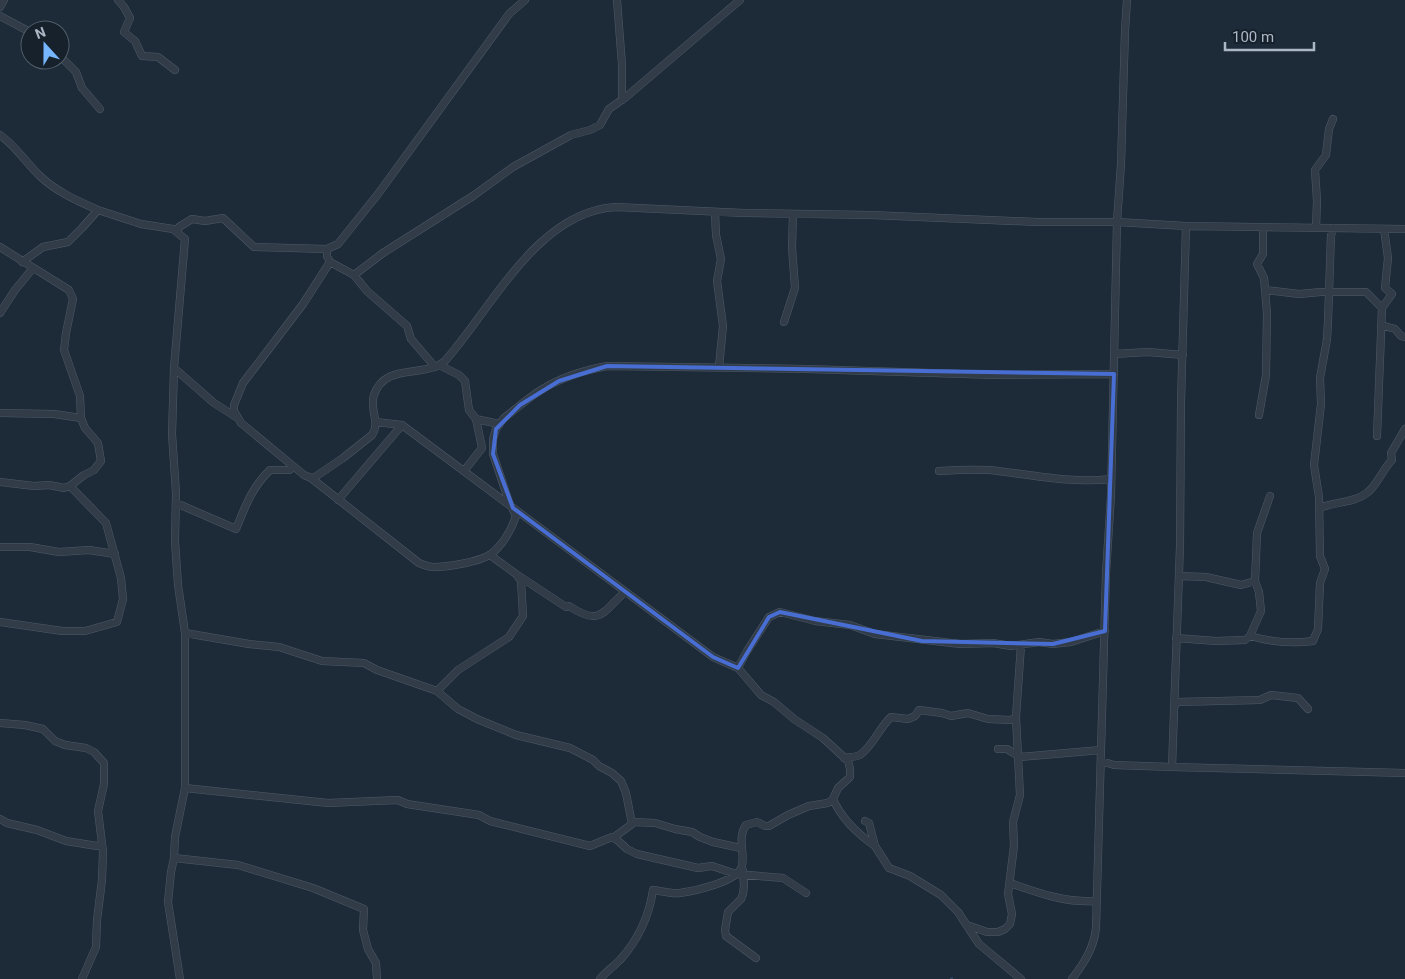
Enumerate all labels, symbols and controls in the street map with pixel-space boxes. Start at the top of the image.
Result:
north arrow [20,20,70,70]
scale bar [1225,20,1314,52]
text: N [33,24,48,42]
text: 100 m [1232,28,1274,46]

